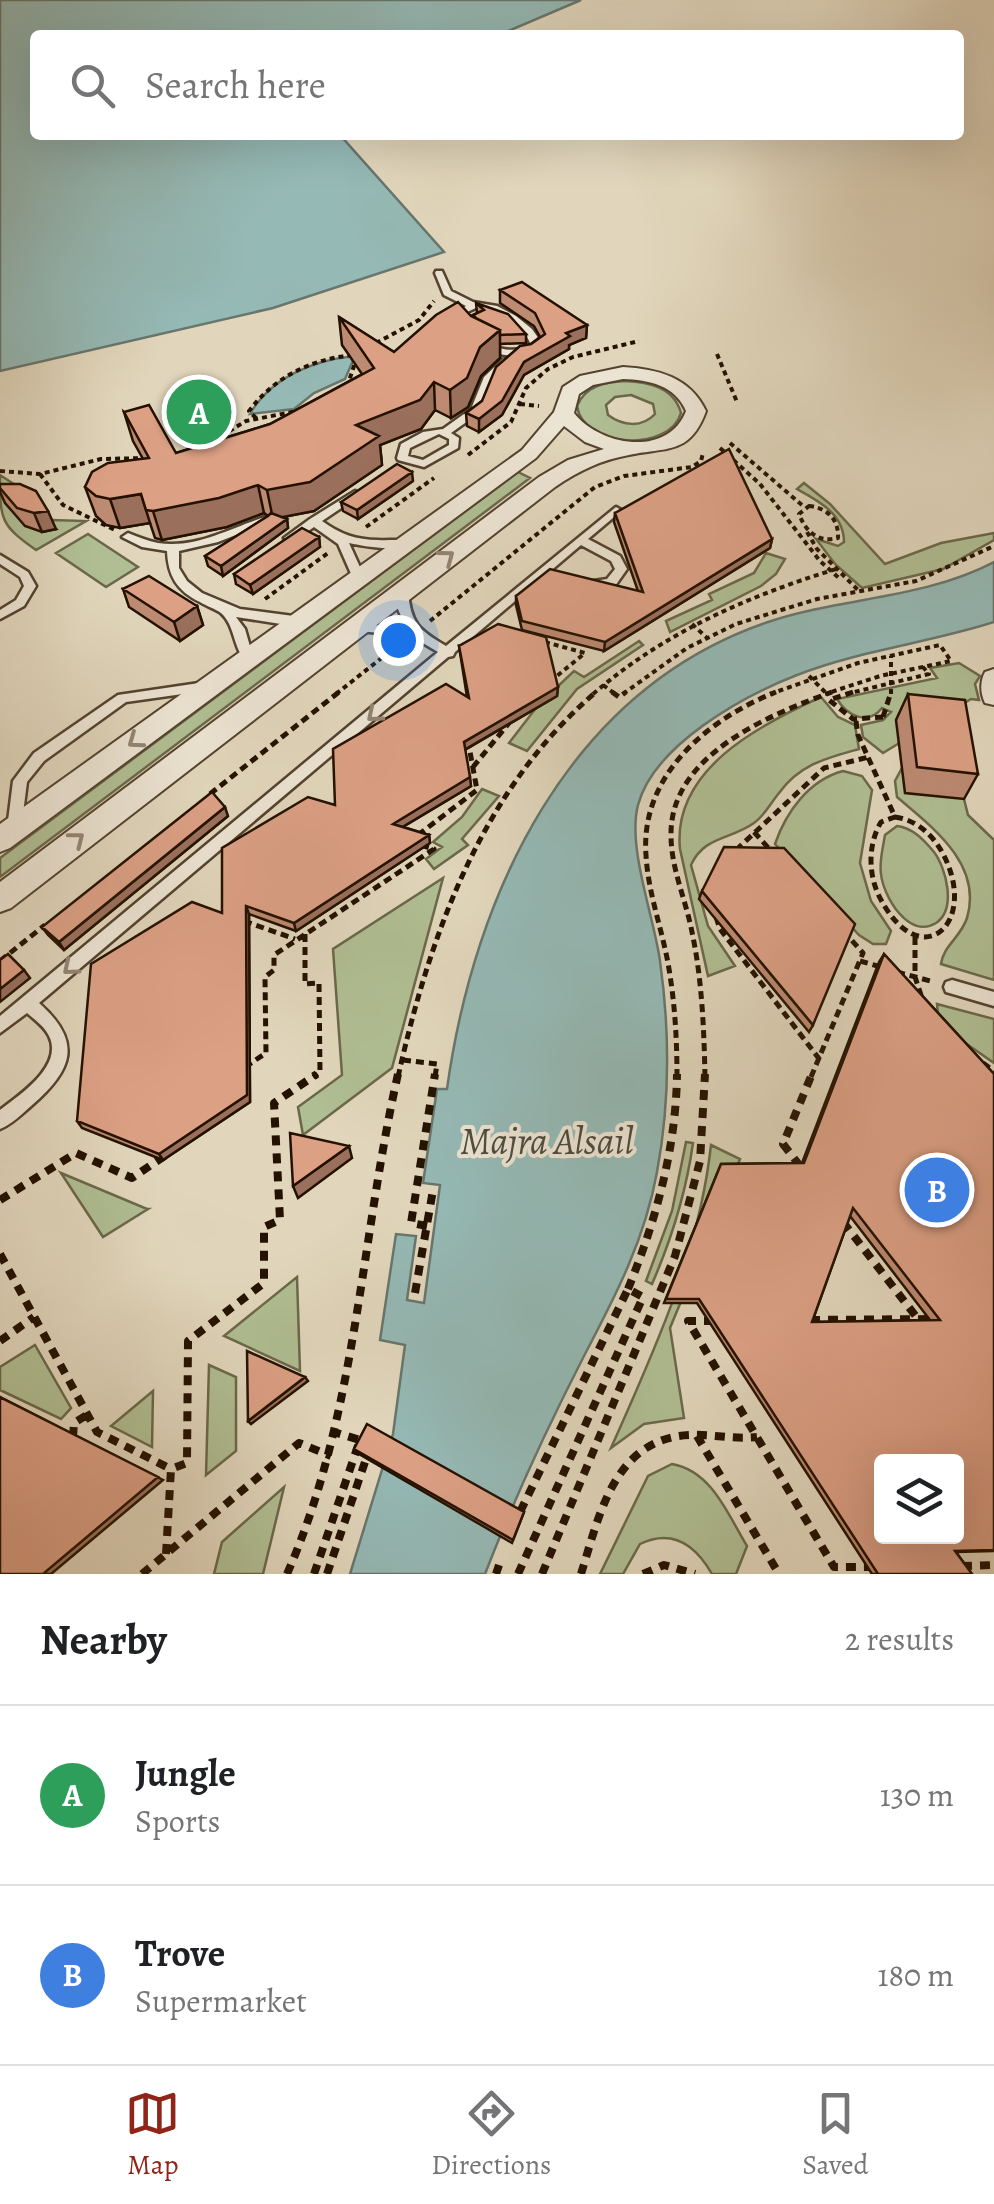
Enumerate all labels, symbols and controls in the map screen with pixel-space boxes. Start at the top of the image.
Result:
search box [30,30,964,140]
icon: search [65,58,120,113]
text: Search here [145,59,326,111]
pin: A [166,374,232,450]
one-way arrow [436,551,454,568]
your location [373,615,424,666]
one-way arrow [367,703,385,721]
one-way arrow [127,728,146,747]
one-way arrow [66,834,84,851]
one-way arrow [64,956,82,974]
water label: Majra Alsail [460,1115,634,1167]
pin: B [904,1152,970,1228]
map controls [874,1454,964,1544]
button: layers [874,1454,964,1544]
text: Nearby [40,1611,167,1668]
text: 2 results [845,1617,954,1661]
text: Jungle [135,1747,236,1799]
text: A [62,1773,83,1817]
text: 130 m [880,1773,954,1817]
text: Sports [135,1799,220,1843]
text: Trove [135,1927,225,1979]
text: B [62,1953,83,1997]
text: 180 m [878,1953,954,1997]
text: Supermarket [135,1979,307,2023]
tab: Map [125,2086,180,2184]
tab: Directions [431,2086,551,2184]
tab: Saved [802,2086,869,2184]

